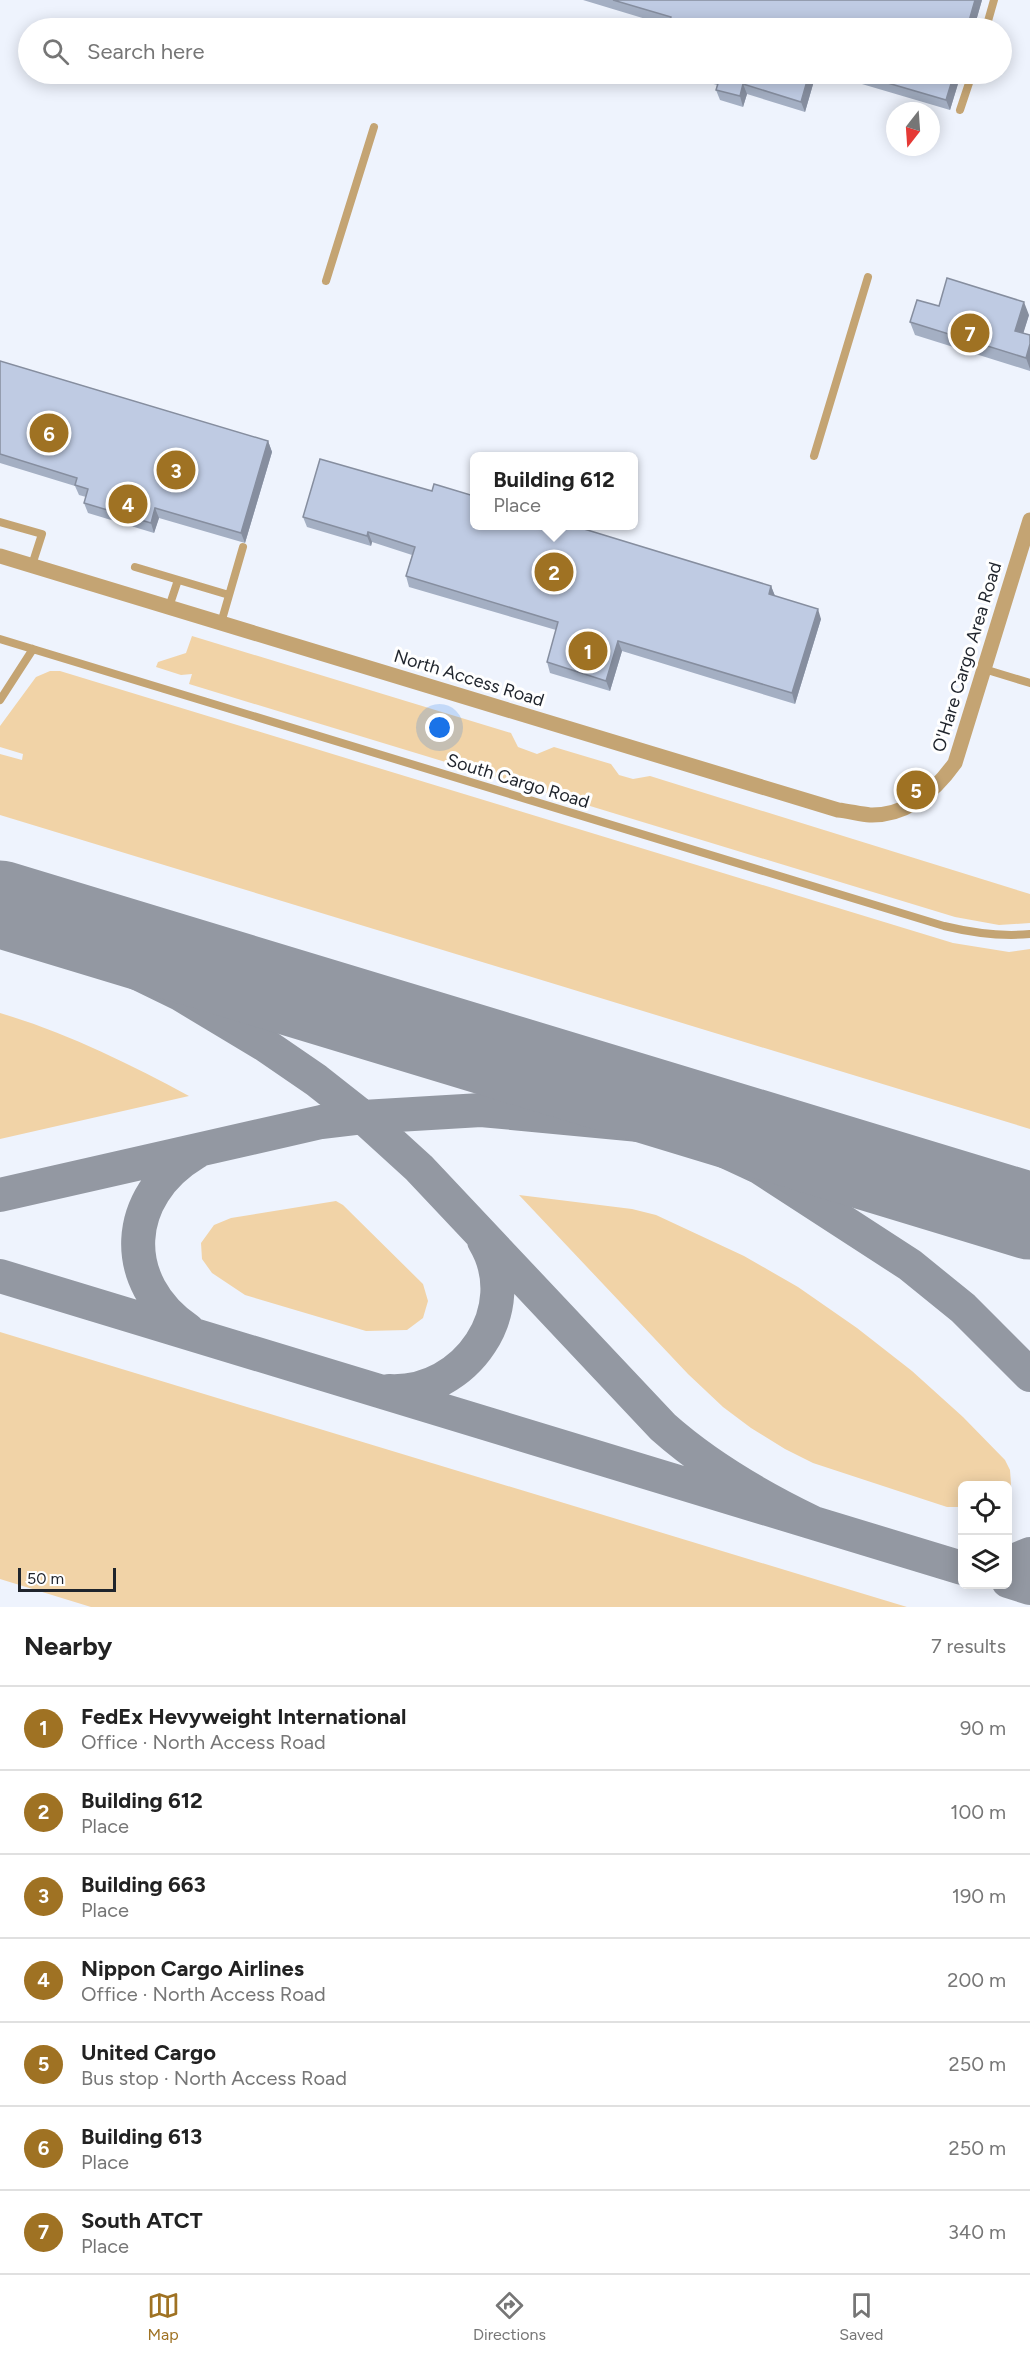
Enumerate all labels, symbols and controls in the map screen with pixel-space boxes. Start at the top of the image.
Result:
search box [18,18,1012,84]
icon: search [39,35,72,68]
text: Search here [87,38,205,65]
north arrow [886,102,940,156]
pin: 7 [950,310,990,356]
pin: 6 [29,410,68,456]
pin: 3 [156,448,195,492]
popup [470,452,638,530]
text: Building 612 [493,466,615,493]
pin: 4 [108,482,148,526]
text: Place [493,493,541,517]
pin: 2 [534,550,574,594]
street label: O'Hare Cargo Area Road [928,559,1006,755]
pin: 1 [568,628,608,674]
street label: North Access Road [391,645,547,711]
your location [425,713,454,742]
street label: South Cargo Road [444,749,592,813]
pin: 5 [896,768,936,812]
map controls [958,1481,1012,1589]
button: locate [958,1481,1012,1535]
button: layers [958,1535,1012,1589]
scale bar [18,1565,116,1592]
text: 50 m [27,1569,64,1588]
text: Nearby [24,1630,112,1662]
text: 7 results [931,1634,1006,1658]
text: FedEx Hevyweight International [81,1703,406,1730]
text: 1 [39,1716,48,1740]
text: 90 m [960,1716,1006,1740]
text: Office · North Access Road [81,1730,326,1754]
text: Building 612 [81,1787,203,1814]
text: 2 [38,1800,49,1824]
text: 100 m [950,1800,1006,1824]
text: Place [81,1814,129,1838]
text: Building 663 [81,1871,206,1898]
text: 3 [38,1884,49,1908]
text: 190 m [952,1884,1006,1908]
text: Place [81,1898,129,1922]
text: Nippon Cargo Airlines [81,1955,304,1982]
text: 4 [37,1968,50,1992]
text: 200 m [947,1968,1006,1992]
text: Office · North Access Road [81,1982,326,2006]
text: United Cargo [81,2039,216,2066]
text: 5 [38,2052,49,2076]
text: 250 m [949,2052,1006,2076]
text: Bus stop · North Access Road [81,2066,347,2090]
text: Building 613 [81,2123,202,2150]
text: 6 [38,2136,49,2160]
text: 250 m [949,2136,1006,2160]
text: Place [81,2150,129,2174]
text: South ATCT [81,2207,203,2234]
text: 7 [38,2220,49,2244]
text: 340 m [948,2220,1006,2244]
text: Place [81,2234,129,2258]
tab: Map [147,2289,180,2344]
tab: Directions [473,2289,546,2344]
tab: Saved [839,2289,883,2344]

